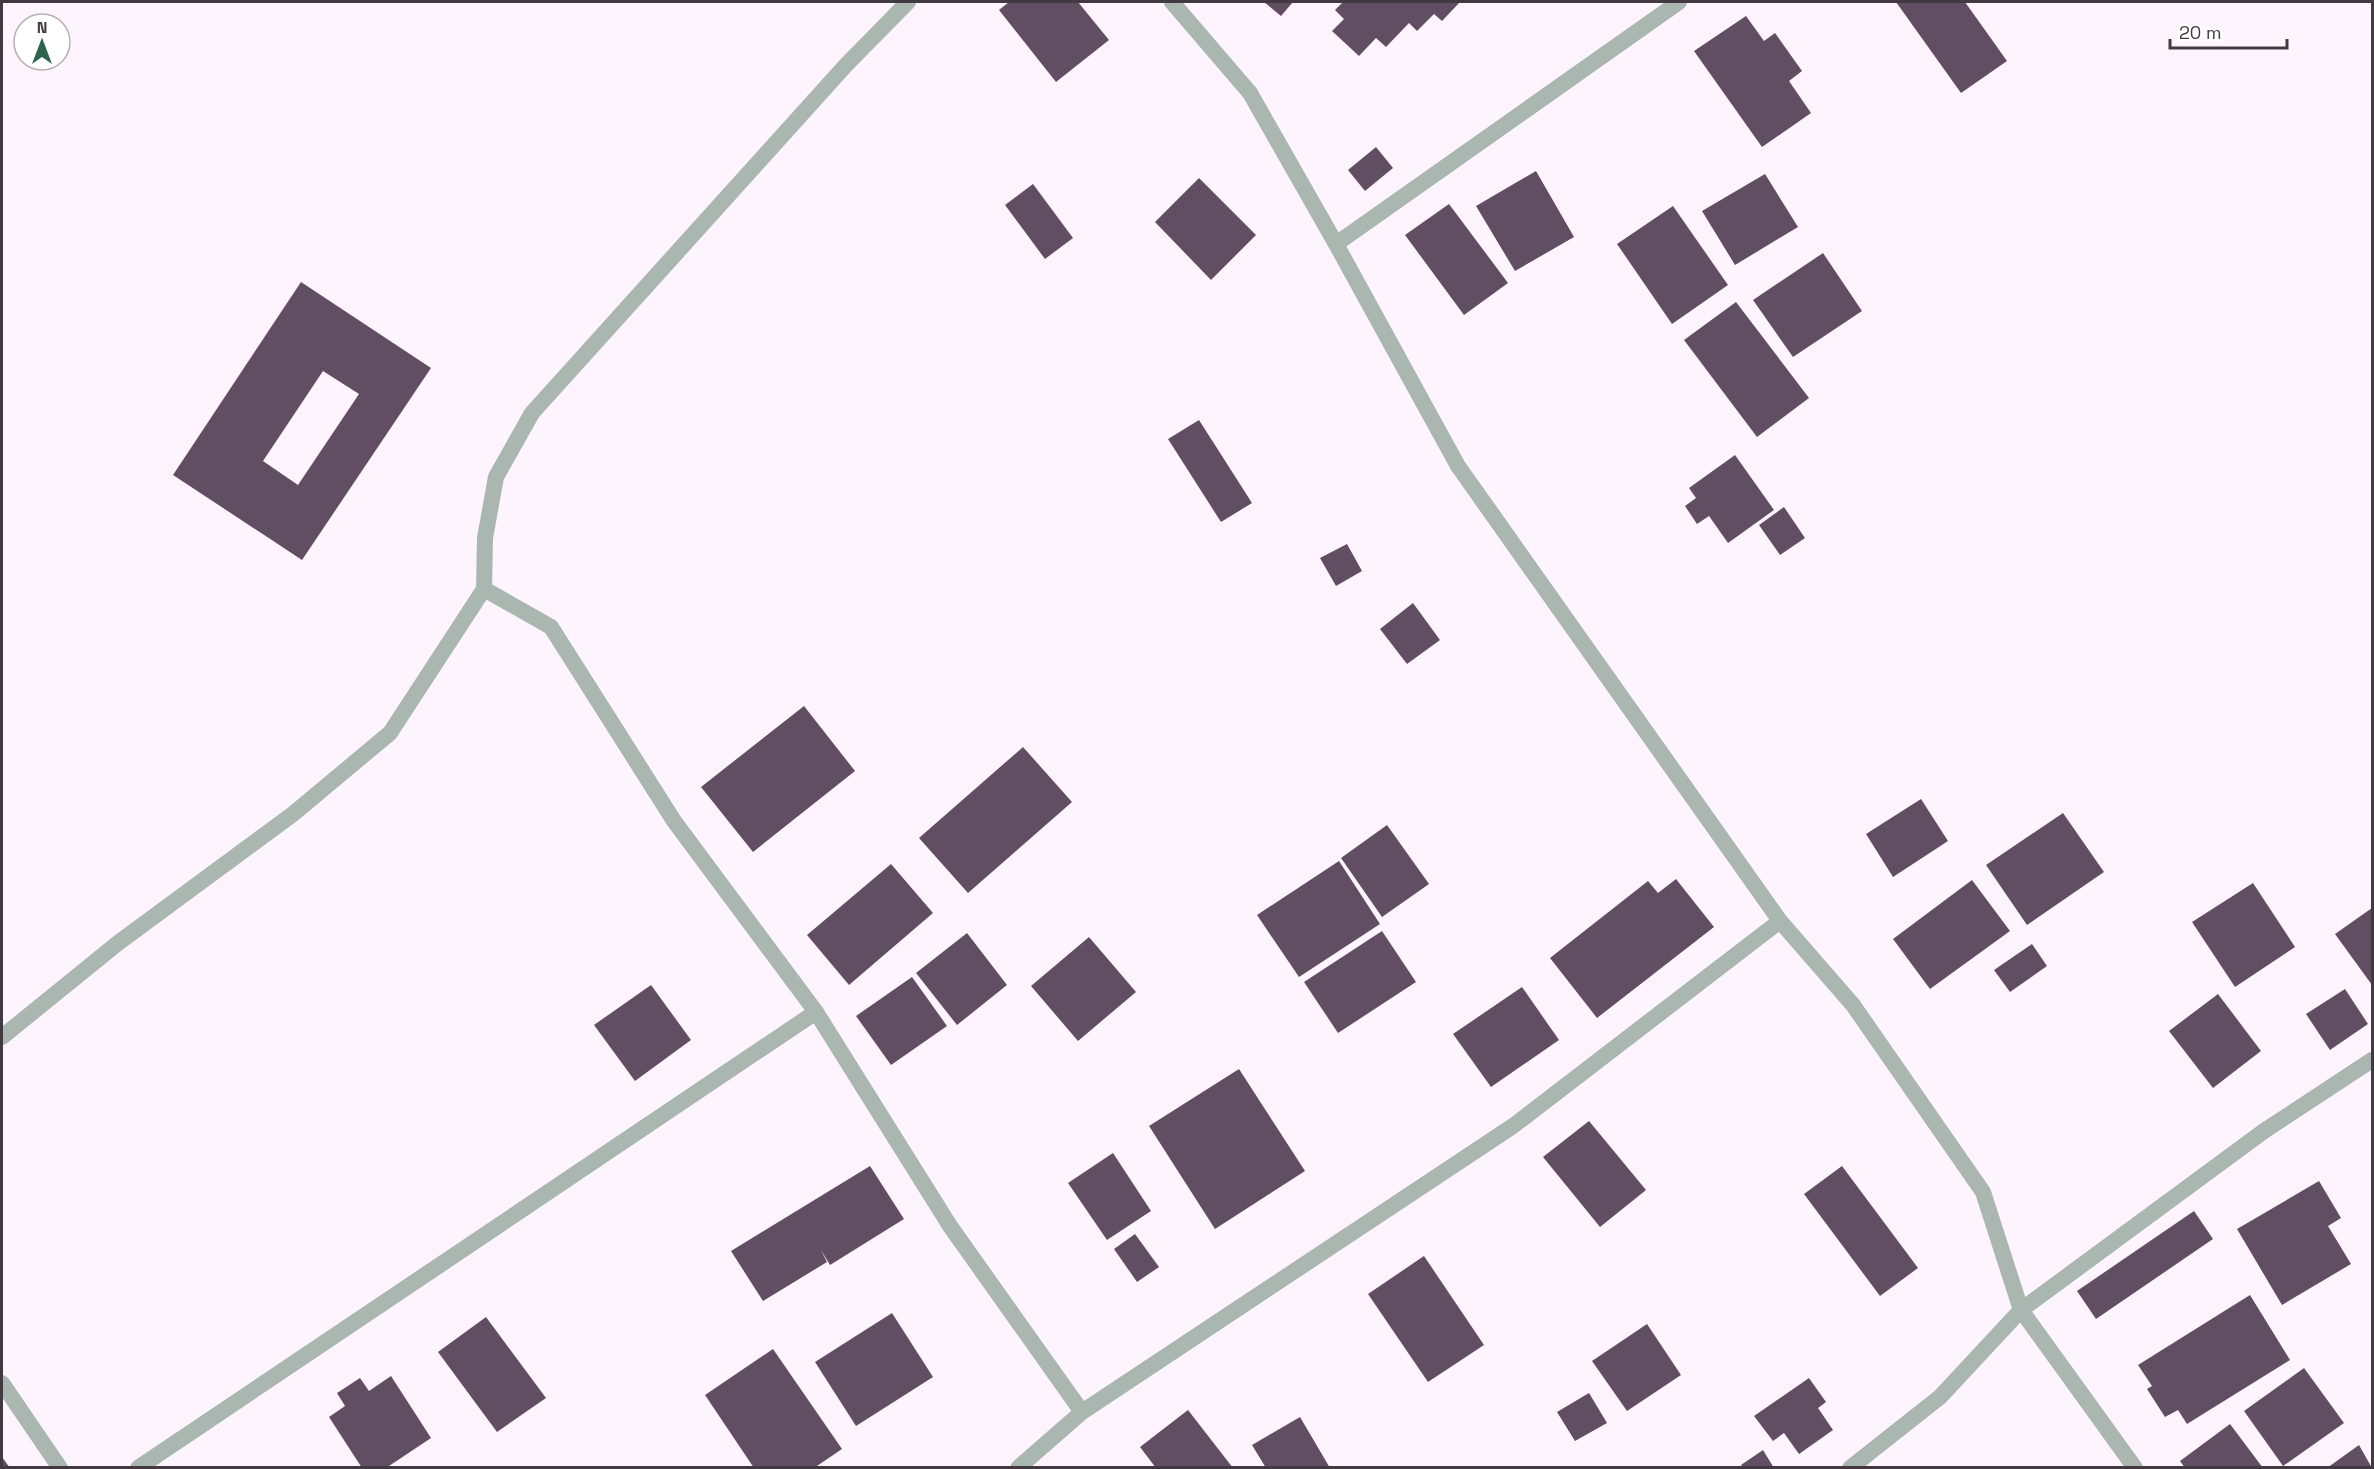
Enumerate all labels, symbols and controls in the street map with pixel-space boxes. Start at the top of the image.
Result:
north arrow [12,12,72,72]
scale bar [2170,12,2287,50]
text: N [37,17,47,38]
text: 20 m [2179,21,2222,44]

